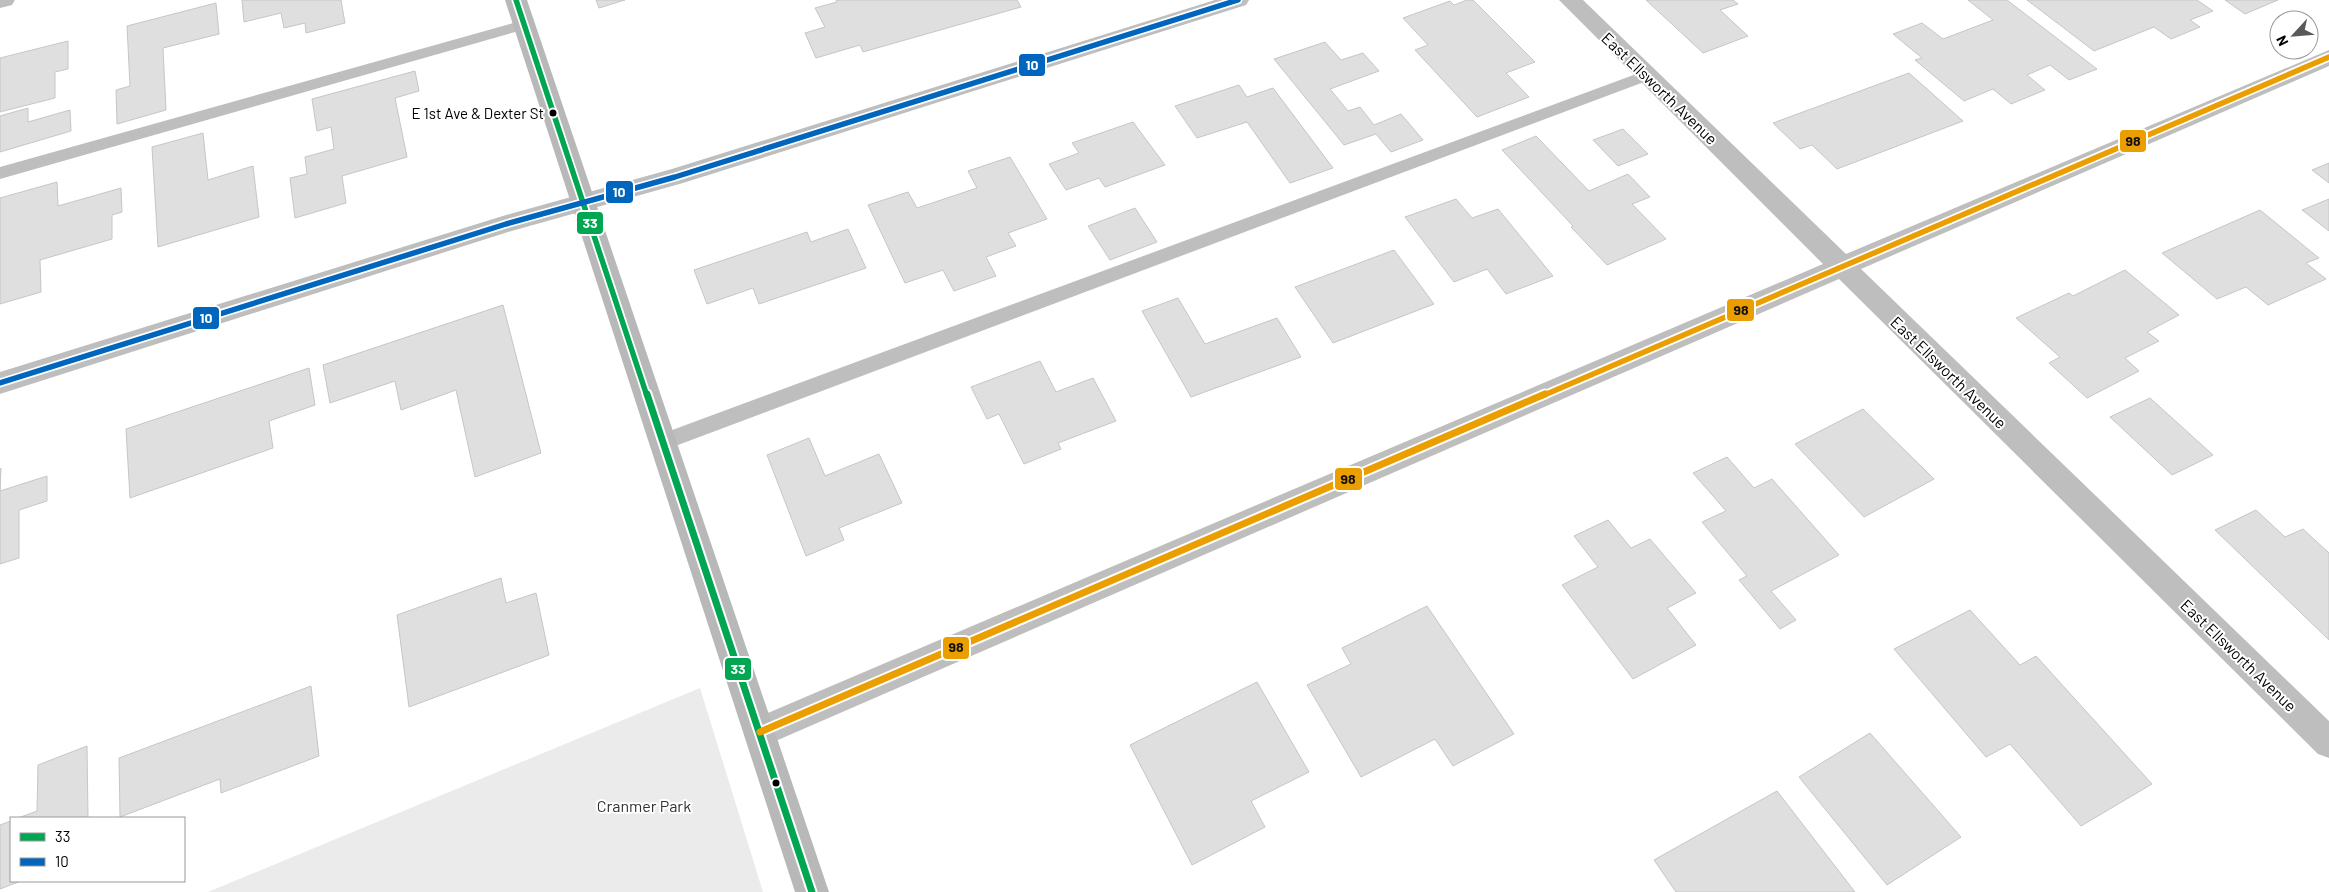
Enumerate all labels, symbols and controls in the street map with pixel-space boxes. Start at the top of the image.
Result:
north arrow [2269,10,2319,60]
street label: East Ellsworth Avenue [1598,28,1722,148]
text: N [2272,33,2292,49]
line badge: 10 [1018,53,1046,77]
text: 10 [1026,56,1038,73]
place label: E 1st Ave & Dexter St [411,104,544,122]
marker: E 1st Ave & Dexter St [548,108,558,118]
line badge: 98 [2119,129,2147,153]
text: 98 [2125,132,2141,149]
line badge: 10 [605,180,634,204]
text: 10 [613,183,625,200]
line badge: 33 [576,211,604,235]
text: 33 [582,214,598,231]
line badge: 98 [1726,298,1755,322]
text: 98 [1733,301,1749,318]
line badge: 10 [192,306,220,330]
text: 10 [200,309,212,326]
street label: East Ellsworth Avenue [1887,312,2011,432]
line badge: 98 [1334,467,1363,491]
text: 98 [1340,470,1356,487]
street label: East Ellsworth Avenue [2177,595,2301,715]
line badge: 98 [942,636,970,660]
text: 98 [948,638,964,655]
line badge: 33 [724,657,752,681]
text: 33 [730,660,746,677]
unlabelled marker [771,778,781,788]
park label: Cranmer Park [597,796,691,815]
legend [10,817,185,882]
text: 33 [55,827,70,845]
text: 10 [55,852,69,870]

